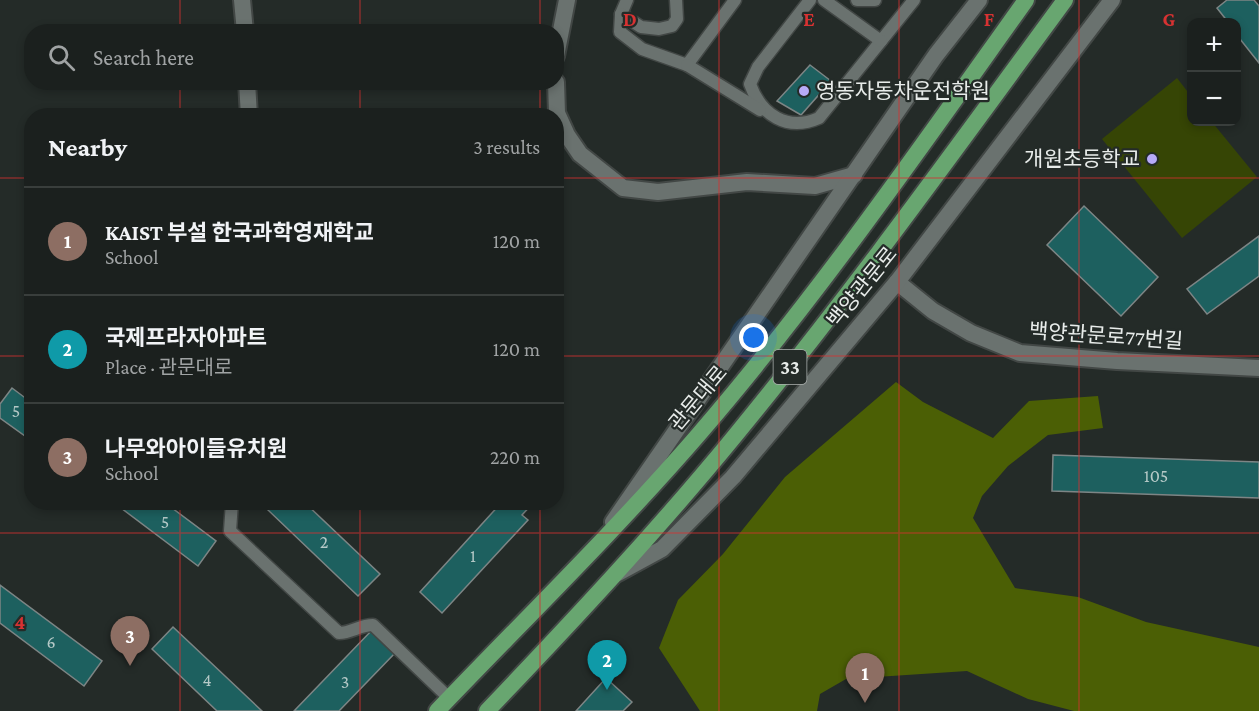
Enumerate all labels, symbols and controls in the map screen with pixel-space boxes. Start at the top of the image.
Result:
text: D [623,8,637,30]
text: E [803,8,815,30]
text: F [984,8,995,30]
text: G [1163,8,1176,30]
map controls [1187,18,1241,126]
button: + [1187,18,1241,72]
search box [24,24,564,90]
icon: search [45,41,78,74]
text: Search here [93,45,194,70]
button: − [1187,72,1241,126]
place label: 영동자동차운전학원 [816,79,990,103]
marker: 영동자동차운전학원 [797,84,811,98]
text: Nearby [48,133,127,162]
text: 3 results [473,136,540,158]
place label: 개원초등학교 [1024,147,1140,171]
marker: 개원초등학교 [1145,152,1159,166]
text: KAIST 부설 한국과학영재학교 [105,220,374,245]
text: 1 [64,230,71,252]
text: 120 m [493,230,540,252]
street label: 백양관문로 [822,242,902,332]
text: School [105,246,158,268]
street label: 백양관문로77번길 [1028,319,1184,353]
your location [739,323,768,352]
text: 국제프라자아파트 [105,325,267,350]
text: 2 [62,338,73,360]
text: 120 m [493,338,540,360]
road number: 33 [774,350,806,384]
text: Place · 관문대로 [105,356,232,378]
street label: 관문대로 [664,361,732,435]
house number: 5 [12,401,20,421]
text: 나무와아이들유치원 [105,436,287,461]
text: 3 [63,446,72,468]
text: 220 m [490,446,540,468]
text: School [105,462,158,484]
house number: 105 [1144,466,1168,486]
house number: 5 [161,512,169,532]
house number: 2 [320,532,328,552]
house number: 1 [470,546,476,566]
text: 4 [15,611,26,633]
pin: 3 [110,616,150,666]
house number: 6 [46,632,56,652]
pin: 2 [588,640,626,690]
pin: 1 [846,654,884,703]
house number: 4 [202,670,212,690]
house number: 3 [341,672,349,692]

